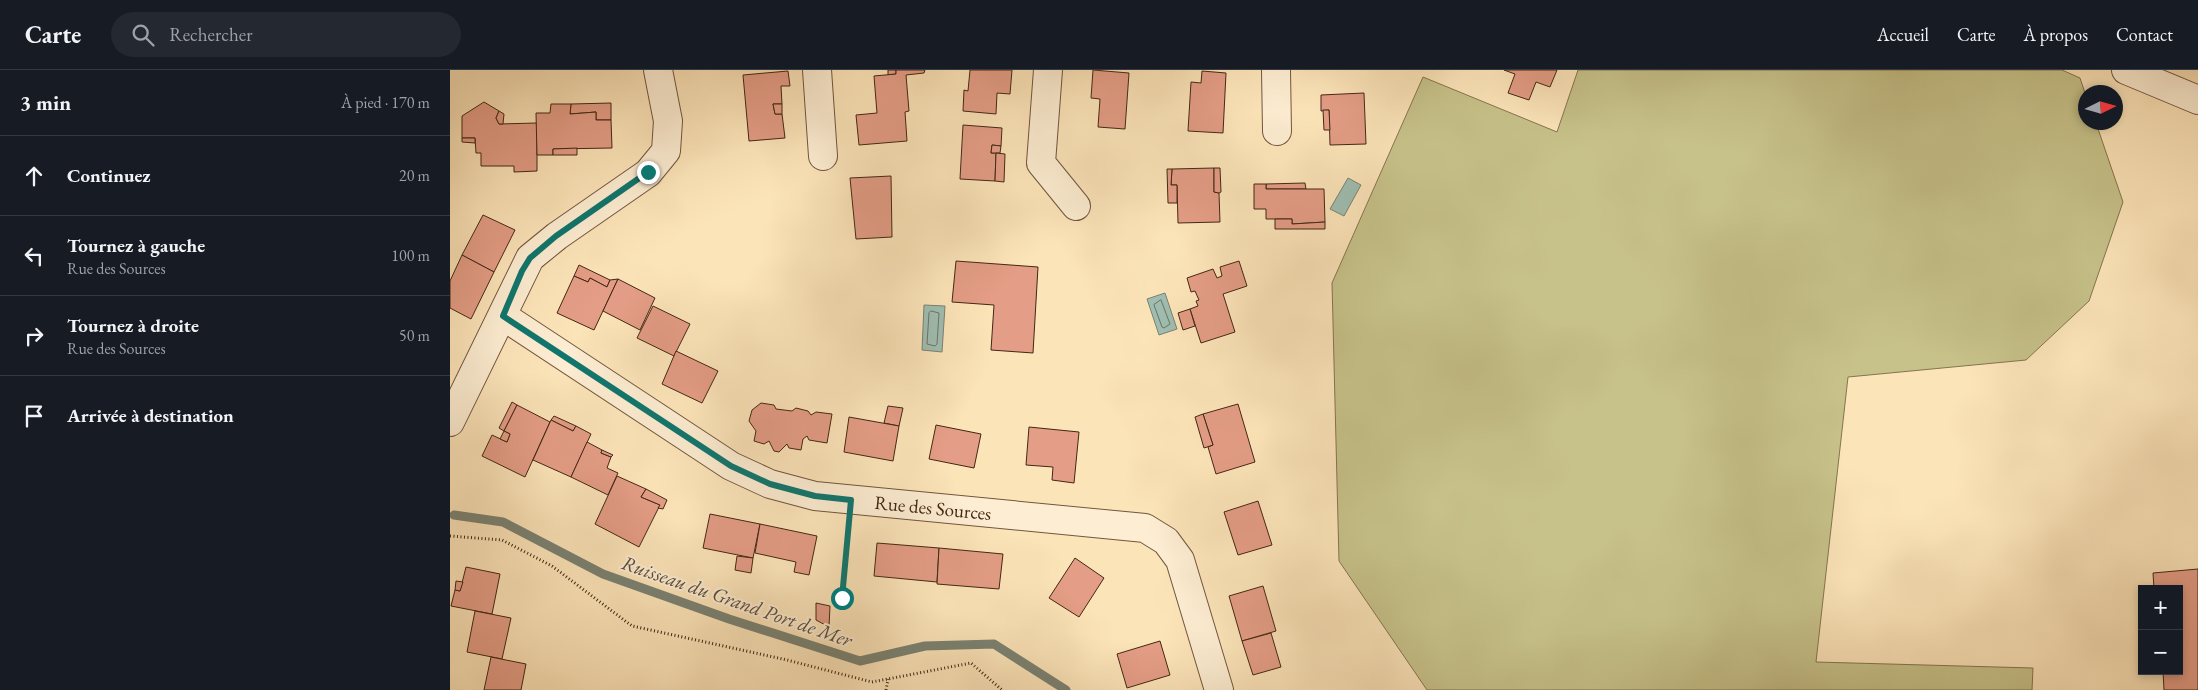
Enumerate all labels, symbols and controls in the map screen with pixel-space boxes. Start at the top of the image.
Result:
search box [111,12,461,57]
text: Carte [25,19,81,50]
icon: search [129,21,157,49]
text: Rechercher [169,22,253,47]
text: Accueil [1877,23,1929,46]
text: Carte [1957,23,1996,46]
text: À propos [2024,23,2088,46]
text: Contact [2116,23,2173,46]
north arrow [2078,85,2123,130]
text: 3 min [20,89,71,116]
text: À pied · 170 m [341,92,430,113]
route end [637,161,660,184]
icon: ahead [20,162,48,190]
text: Continuez [67,163,151,188]
text: 20 m [399,165,430,186]
text: Tournez à gauche [67,233,205,258]
icon: left [20,242,48,270]
text: 100 m [391,245,430,266]
text: Rue des Sources [67,258,166,279]
text: Tournez à droite [67,313,199,338]
icon: right [20,322,48,350]
text: 50 m [399,325,430,346]
text: Rue des Sources [67,338,166,359]
icon: arrive [20,402,48,430]
text: Arrivée à destination [67,403,234,428]
street label: Rue des Sources [873,489,993,526]
water label: Ruisseau du Grand Port de Mer [618,549,857,653]
map controls [2138,585,2183,675]
button: + [2138,585,2183,630]
route start [831,587,854,610]
button: − [2138,630,2183,675]

